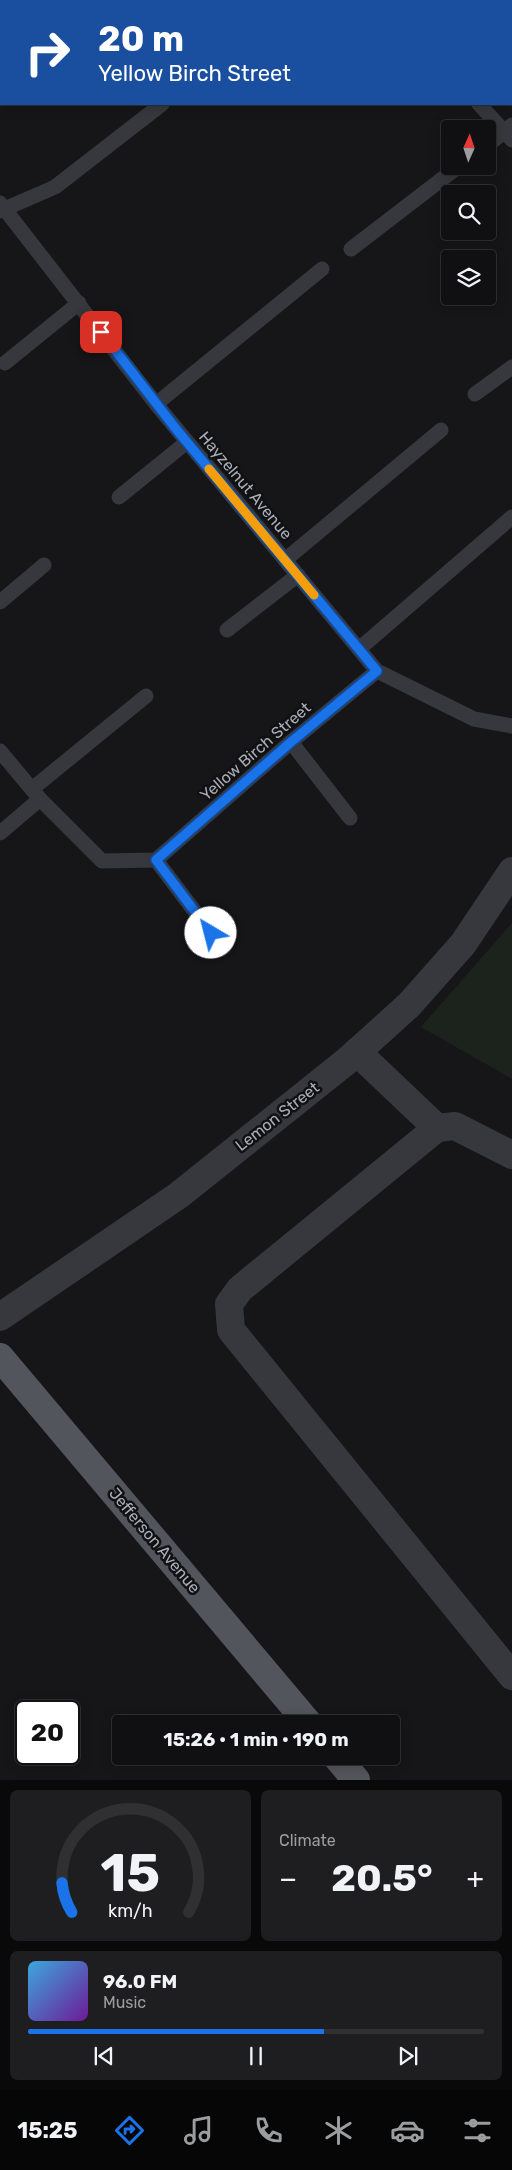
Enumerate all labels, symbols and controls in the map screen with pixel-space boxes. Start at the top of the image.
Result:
text: 20 m [98,18,184,60]
icon: right [15,20,80,85]
text: Yellow Birch Street [98,60,291,87]
north arrow [441,120,496,175]
map controls [441,120,496,305]
button: search [441,185,496,240]
button: layers [441,250,496,305]
pin [80,311,122,353]
icon: arrive [87,318,115,346]
street label: Hayzelnut Avenue [195,428,296,543]
street label: Yellow Birch Street [196,698,315,805]
position arrow [184,906,236,958]
street label: Lemon Street [232,1078,323,1155]
street label: Jefferson Avenue [105,1484,204,1597]
speed limit sign: 20 [15,1700,80,1765]
text: 15:26 · 1 min · 190 m [163,1728,349,1751]
text: Climate [279,1831,336,1850]
text: 15 [101,1842,160,1904]
text: 20.5° [331,1855,433,1901]
text: − [279,1862,297,1895]
text: + [467,1862,484,1895]
text: km/h [108,1900,153,1921]
text: 96.0 FM [103,1970,177,1993]
text: Music [103,1993,146,2012]
icon: previous [90,2042,118,2070]
icon: pause [242,2042,270,2070]
icon: next [394,2042,422,2070]
icon: directions [112,2113,147,2148]
icon: music [181,2113,216,2148]
icon: phone [251,2113,286,2148]
icon: climate [321,2113,356,2148]
icon: car [390,2113,425,2148]
icon: filters [460,2113,495,2148]
text: 15:25 [17,2117,77,2144]

